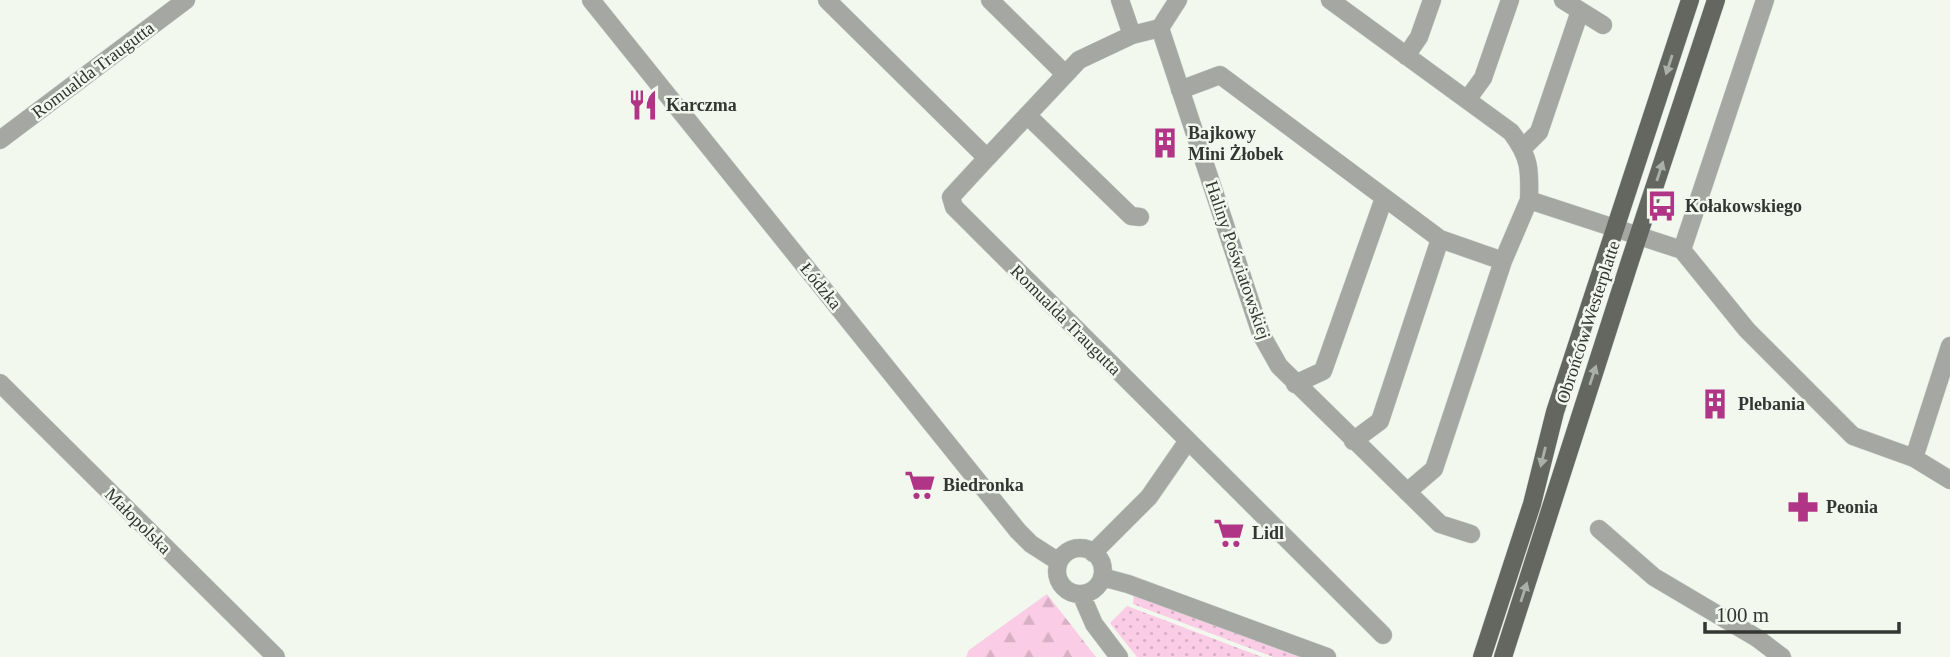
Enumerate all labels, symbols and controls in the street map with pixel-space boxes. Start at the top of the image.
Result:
street label: Romualda Traugutta [28,18,158,122]
one-way arrow [1663,54,1674,75]
restaurant icon: Karczma [626,88,660,122]
place label: Karczma [666,95,737,115]
place label: Bajkowy Mini Żłobek [1188,123,1284,164]
building icon: Bajkowy Mini Żłobek [1148,126,1182,160]
one-way arrow [1655,160,1665,181]
street label: Haliny Poświatowskiej [1201,178,1275,342]
bus stop icon: Kołakowskiego [1645,189,1679,223]
place label: Kołakowskiego [1685,196,1802,216]
street label: Obrońców Westerplatte [1552,238,1624,406]
street label: Łódzka [796,259,846,313]
street label: Romualda Traugutta [1007,261,1125,379]
one-way arrow [1588,365,1599,386]
building icon: Plebania [1698,387,1732,421]
place label: Plebania [1738,394,1805,414]
one-way arrow [1537,446,1548,468]
supermarket icon: Biedronka [903,468,937,502]
place label: Biedronka [943,475,1024,495]
street label: Małopolska [101,484,175,558]
pharmacy icon: Peonia [1786,490,1820,524]
place label: Peonia [1826,497,1878,517]
supermarket icon: Lidl [1212,516,1246,550]
place label: Lidl [1252,523,1284,543]
one-way arrow [1519,581,1530,602]
scale bar [1705,590,1899,634]
text: 100 m [1716,603,1769,627]

